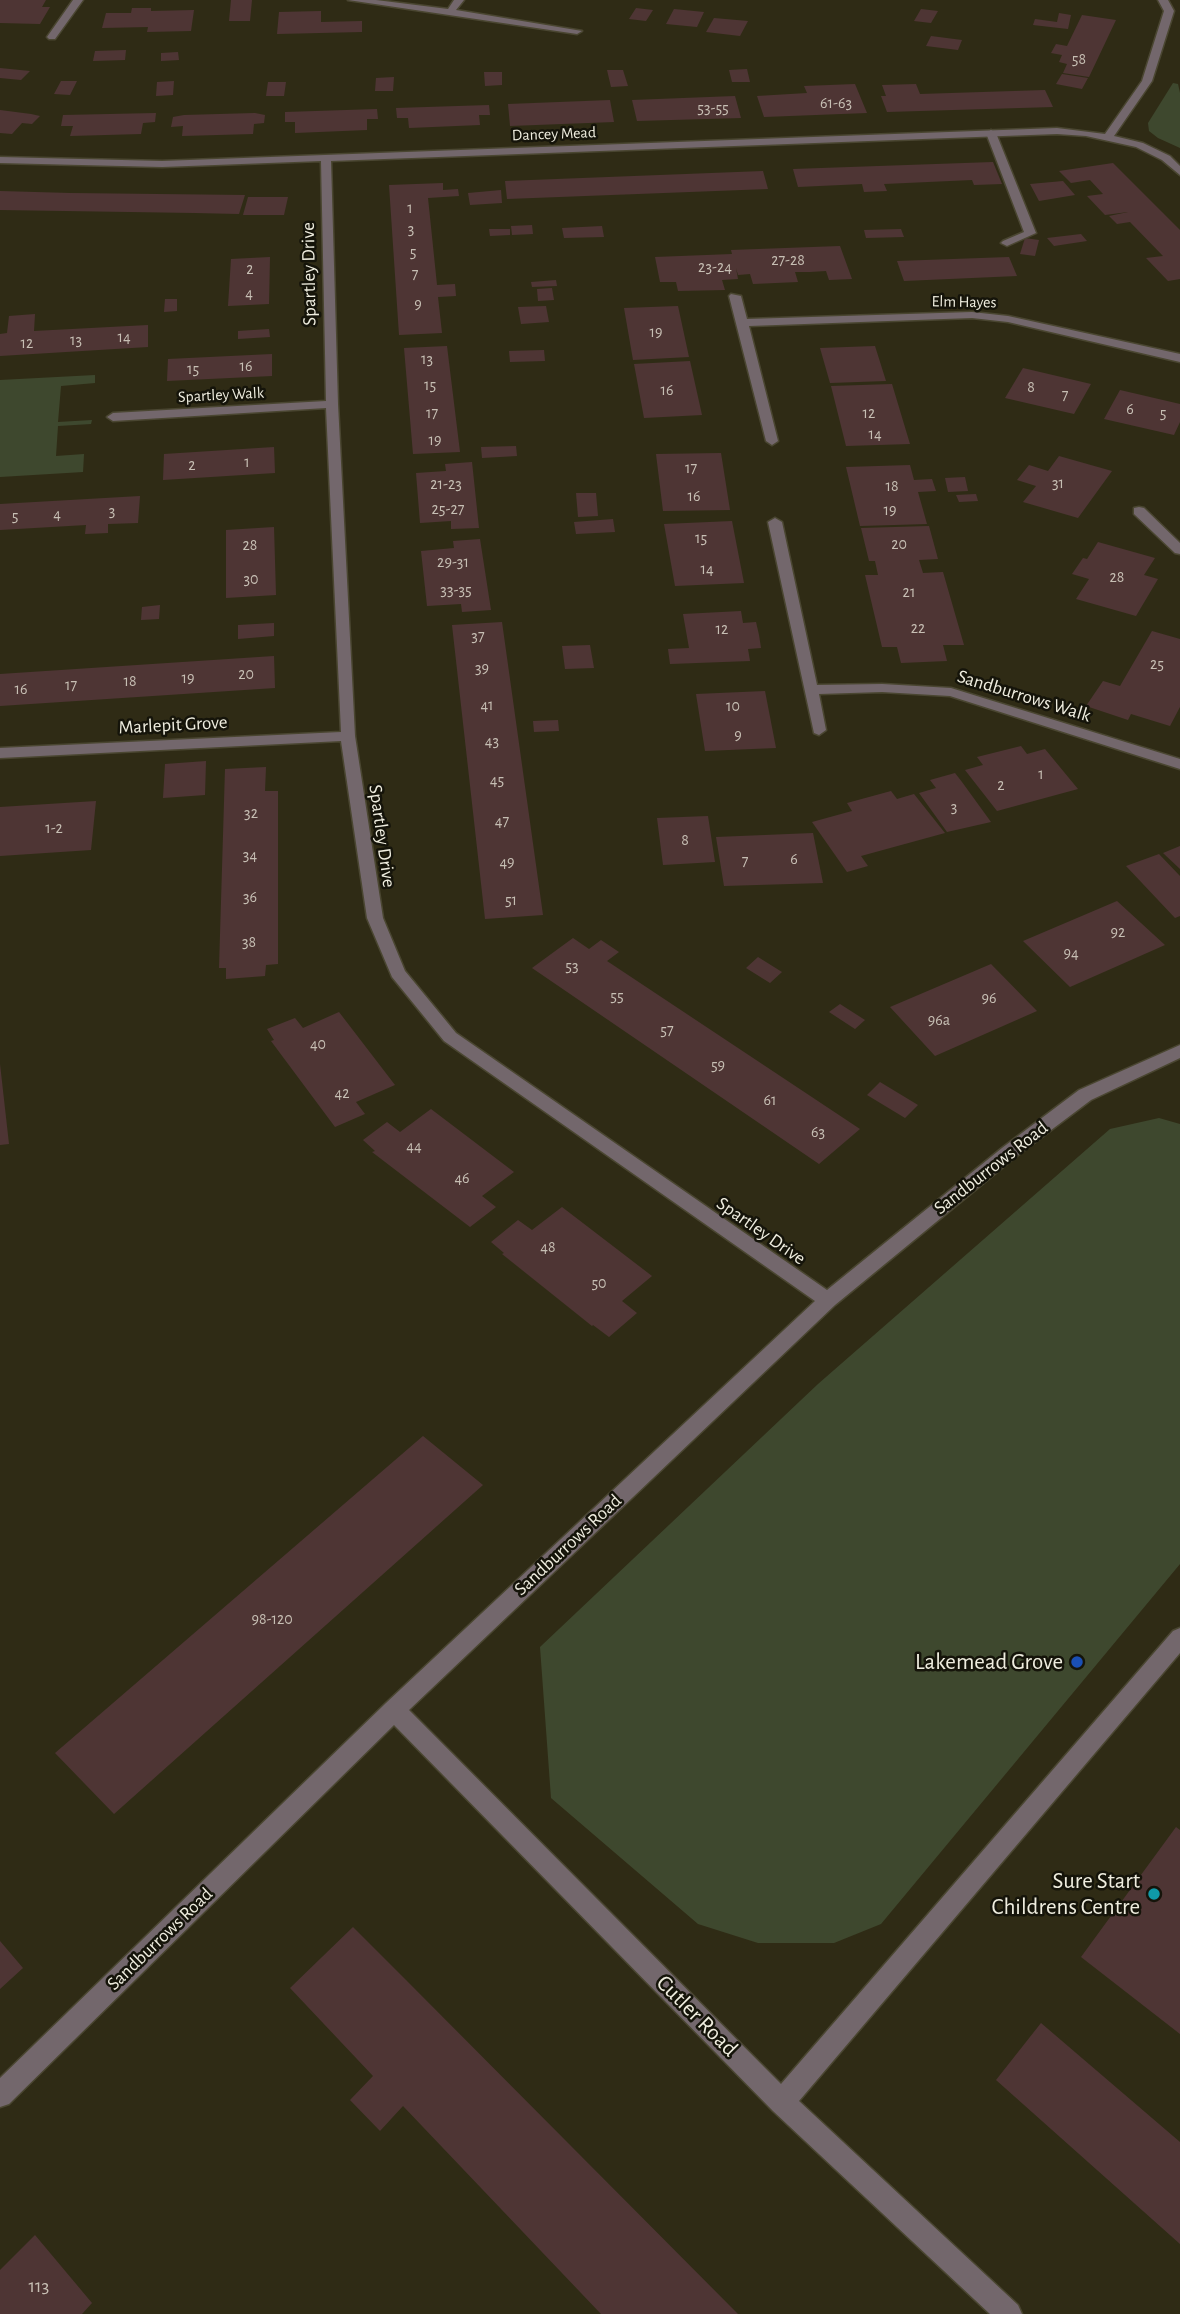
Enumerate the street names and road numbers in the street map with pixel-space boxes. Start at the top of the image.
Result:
street label: Dancey Mead [512,123,596,145]
street label: Spartley Drive [297,222,321,326]
street label: Elm Hayes [931,292,997,312]
street label: Spartley Walk [178,383,264,407]
street label: Sandburrows Walk [954,665,1094,727]
street label: Marlepit Grove [118,711,228,739]
street label: Spartley Drive [363,783,401,889]
street label: Sandburrows Road [930,1116,1052,1220]
street label: Spartley Drive [712,1192,810,1270]
street label: Sandburrows Road [510,1490,626,1600]
street label: Sandburrows Road [102,1883,218,1995]
street label: Cutler Road [650,1969,744,2063]

